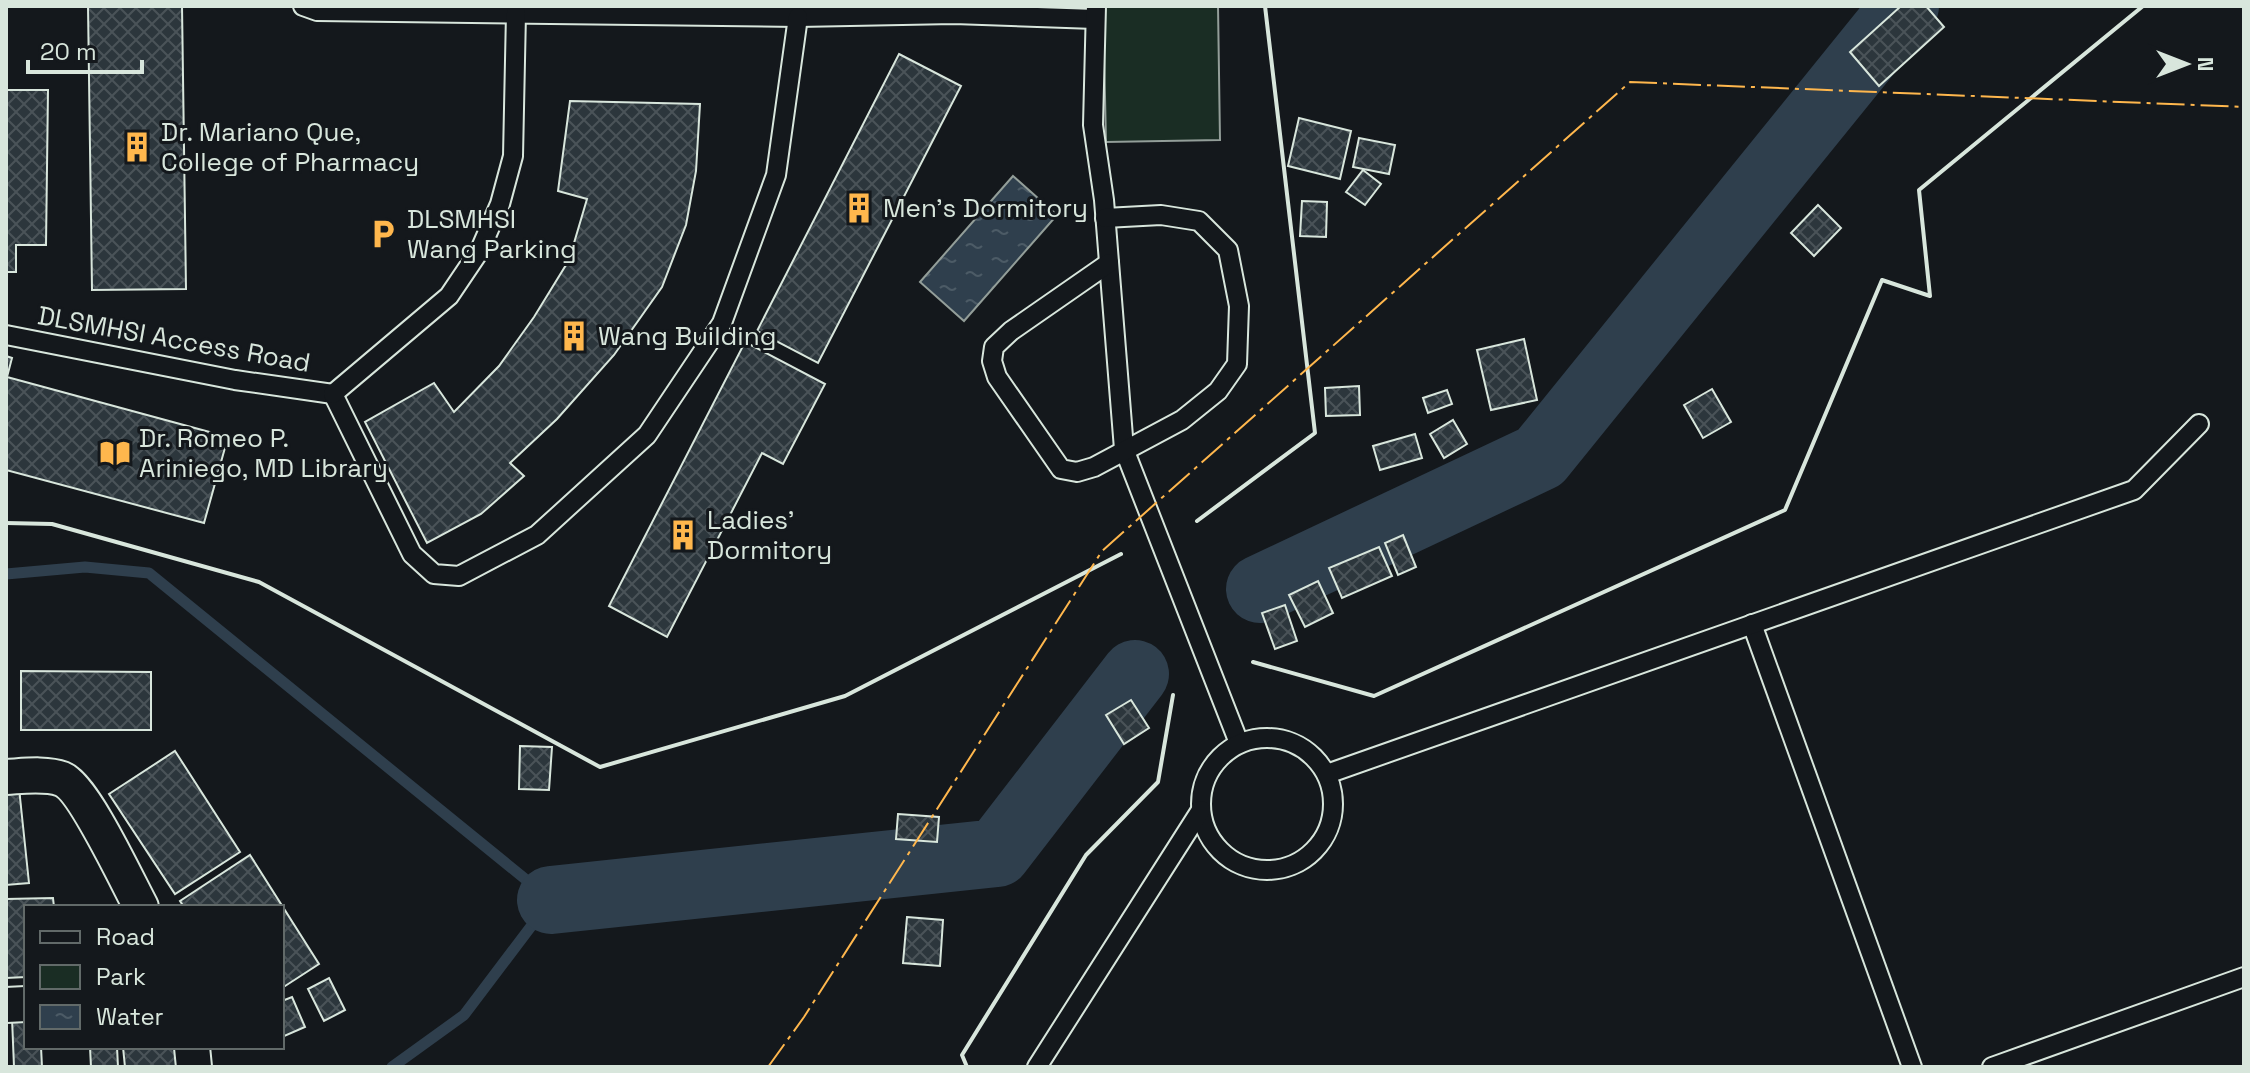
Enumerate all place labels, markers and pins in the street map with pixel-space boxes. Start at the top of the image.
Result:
place label: Dr. Mariano Que, College of Pharmacy [161,115,419,179]
building icon: Dr. Mariano Que, College of Pharmacy [120,130,154,164]
building icon: Men's Dormitory [842,191,876,225]
place label: Men's Dormitory [883,191,1088,225]
place label: DLSMHSI Wang Parking [407,202,577,266]
parking icon: DLSMHSI Wang Parking [366,217,400,251]
building icon: Wang Building [557,319,591,353]
place label: Wang Building [598,319,776,353]
place label: Dr. Romeo P. Ariniego, MD Library [139,421,388,485]
library icon: Dr. Romeo P. Ariniego, MD Library [98,436,132,470]
place label: Ladies' Dormitory [707,503,832,567]
building icon: Ladies' Dormitory [666,518,700,552]

